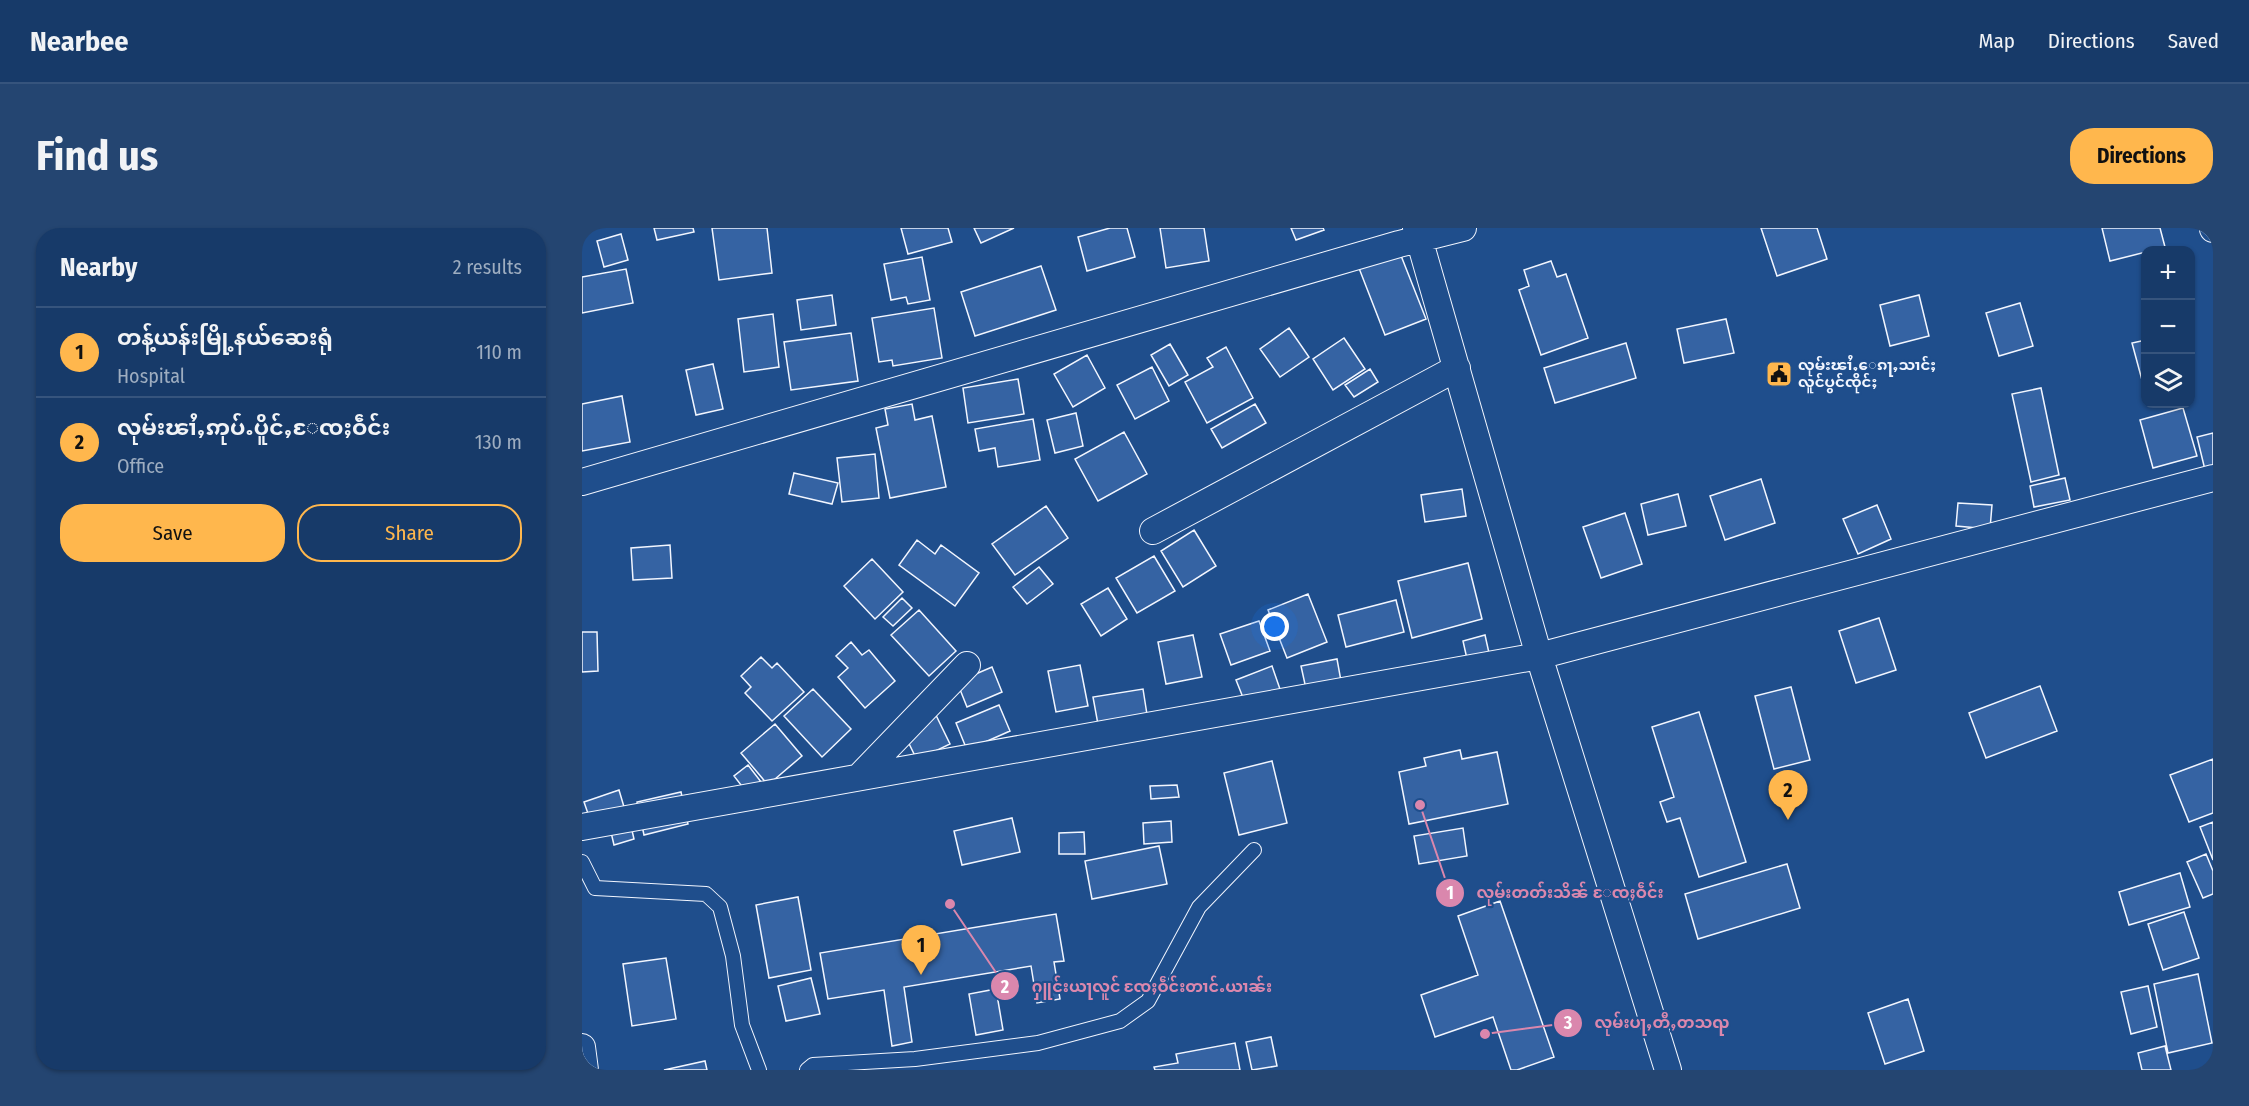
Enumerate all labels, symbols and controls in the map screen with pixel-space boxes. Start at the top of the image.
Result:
text: Nearbee [30,25,129,58]
text: Map [1978,28,2015,54]
text: Directions [2048,28,2135,54]
text: Saved [2168,28,2219,54]
button: Directions [2070,128,2213,184]
text: Find us [36,131,158,181]
map controls [2141,246,2195,408]
button: + [2141,246,2195,300]
text: Nearby [60,252,137,283]
text: 2 results [453,255,522,279]
button: − [2141,300,2195,354]
text: တန့်ယန်းမြို့နယ်ဆေးရုံ [117,324,333,351]
text: 1 [75,340,84,364]
text: 110 m [476,340,522,364]
button: layers [2141,354,2195,408]
place label: လုမ်းၽၢႆႇေၵႃႇသၢင်ႈ လူင်ပွင်ၸိုင်ႈ [1798,355,1936,394]
public building icon: လုမ်းၽၢႆႇေၵႃႇသၢင်ႈ လူင်ပွင်ၸိုင်ႈ [1764,359,1794,389]
text: Hospital [117,364,185,388]
text: လုမ်းၽၢႆႇဢုပ်ႉပိူင်ႇႄၸႈဝဵင်း [117,414,390,441]
text: 2 [75,430,84,454]
text: 130 m [475,430,522,454]
text: Office [117,454,164,478]
button: Save [60,504,285,562]
button: Share [297,504,522,562]
your location [1260,612,1289,641]
pin: 2 [1768,770,1808,820]
callout: လုမ်းတတ်းသိၼ် ႄၸႈဝဵင်း [1435,876,1675,910]
text: လုမ်းတတ်းသိၼ် ႄၸႈဝဵင်း [1476,881,1664,906]
text: 1 [1446,882,1454,904]
pin: 1 [902,926,940,975]
callout: ႁူင်းယႃလူင် ၸႄႈဝဵင်းတၢင်ႉယၢၼ်း [990,969,1284,1003]
text: ႁူင်းယႃလူင် ၸႄႈဝဵင်းတၢင်ႉယၢၼ်း [1032,975,1272,1000]
text: 2 [1000,976,1009,998]
callout: လုမ်းပႃႇတီႇတသၺ [1553,1006,1742,1040]
text: လုမ်းပႃႇတီႇတသၺ [1594,1011,1730,1036]
text: 3 [1563,1012,1573,1034]

